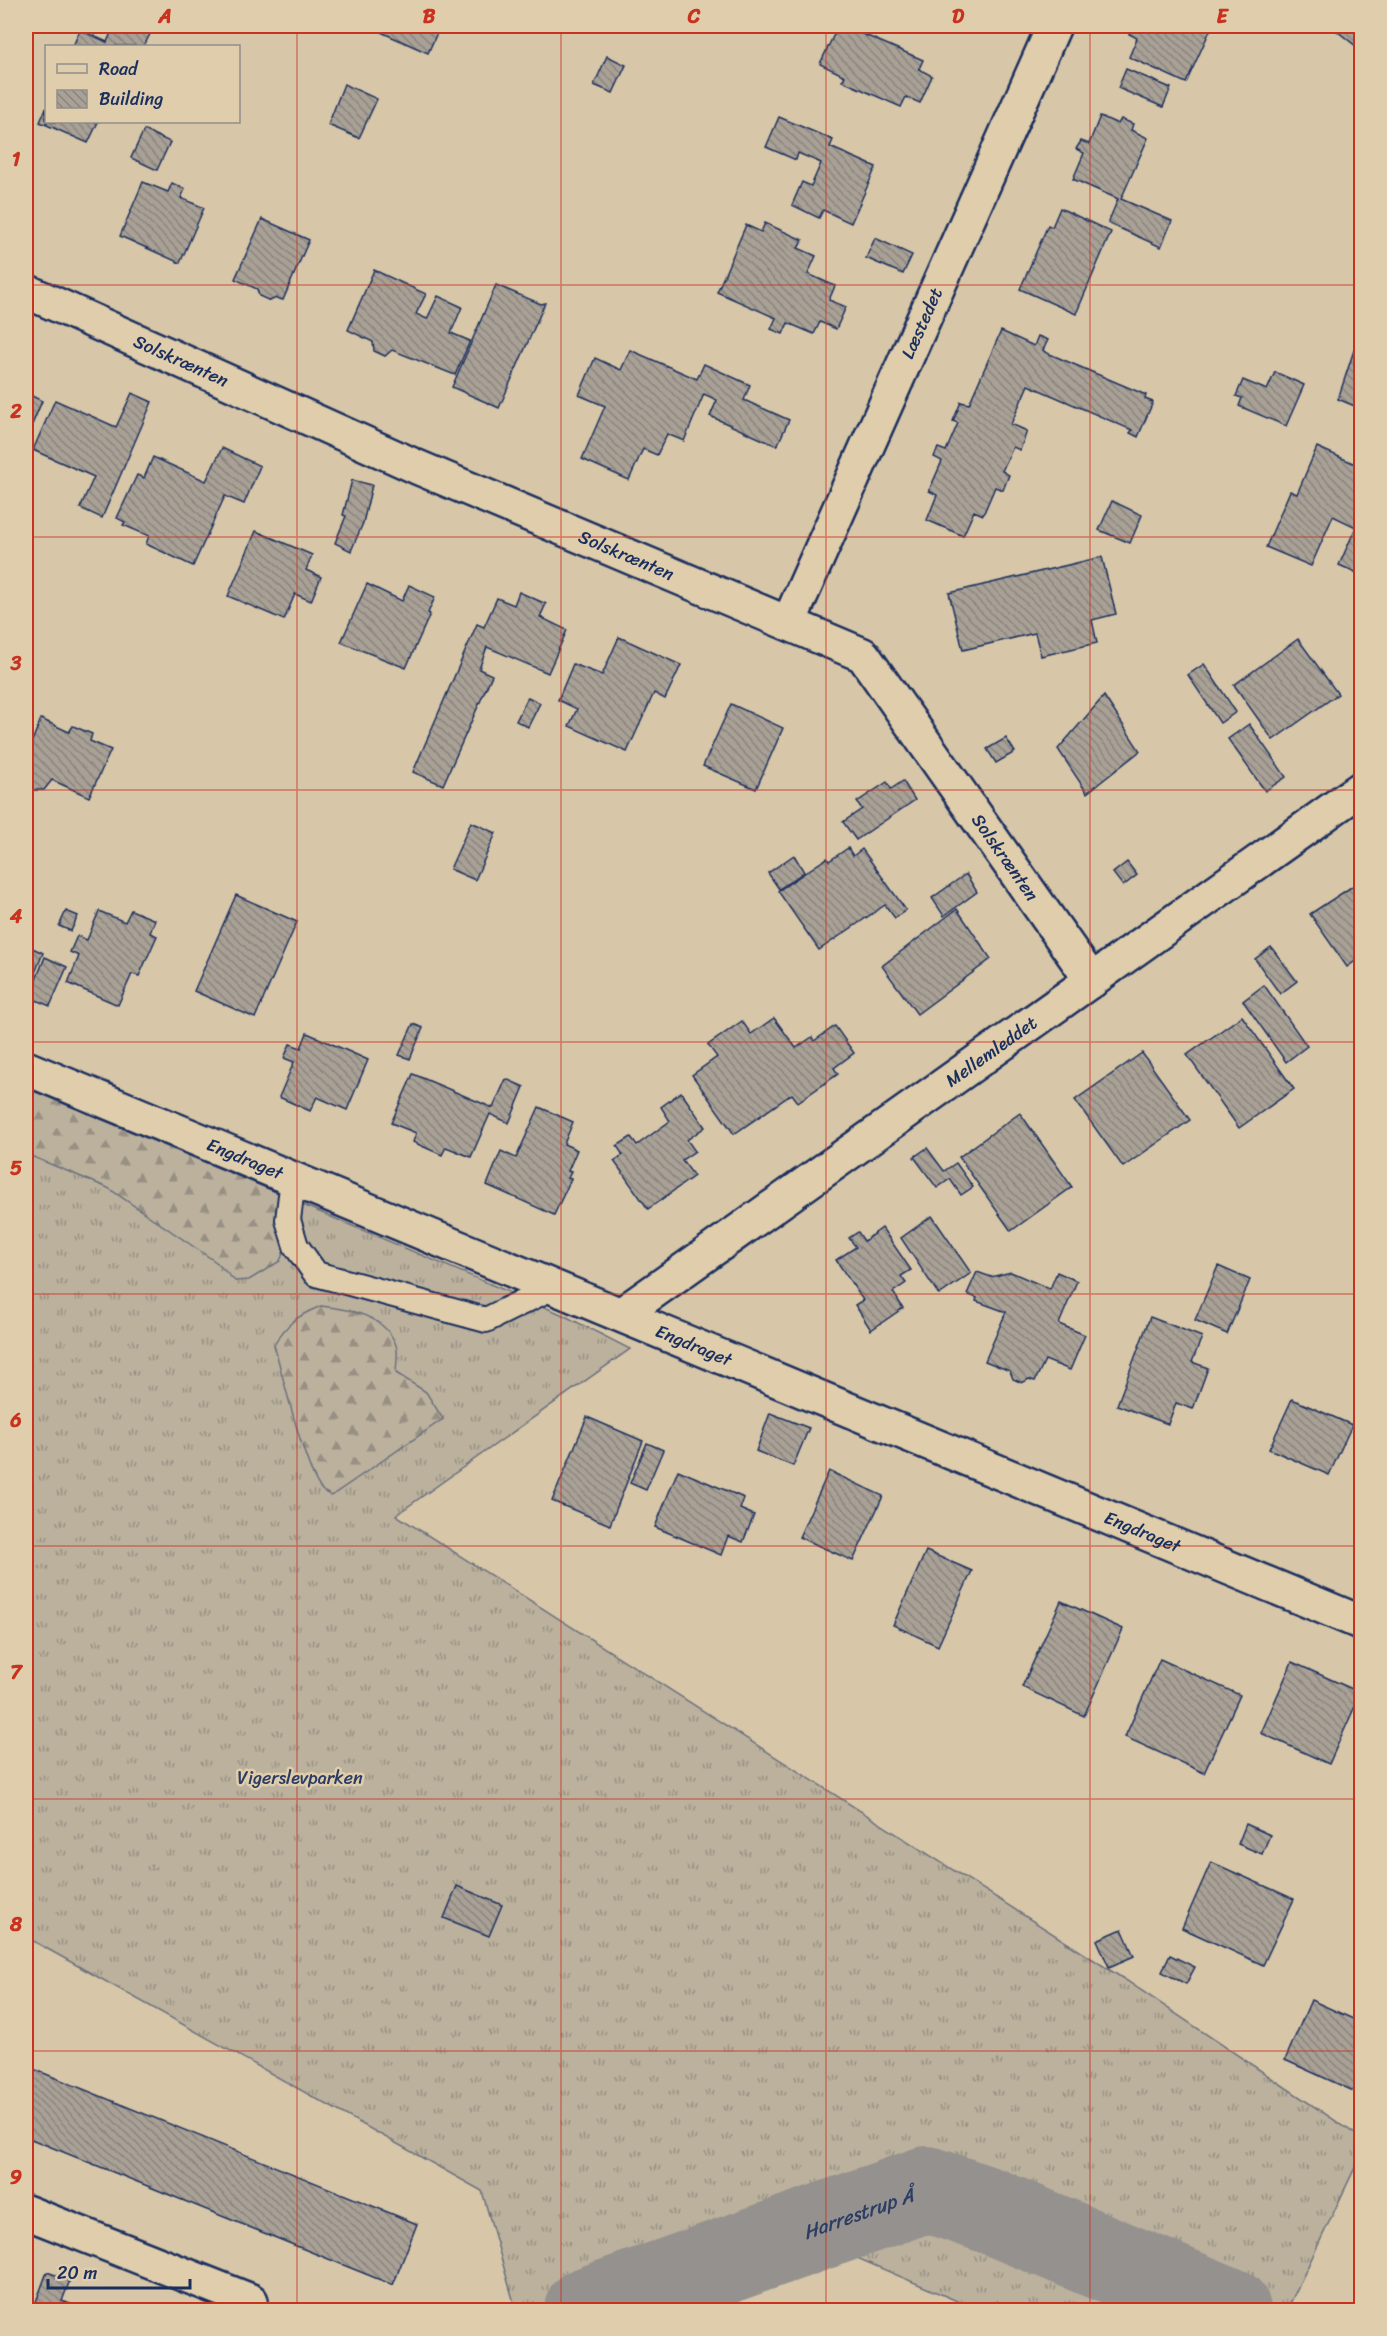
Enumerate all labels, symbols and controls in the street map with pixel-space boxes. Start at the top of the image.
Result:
text: A [157,0,172,34]
text: B [423,0,436,34]
text: C [687,0,701,34]
text: D [952,0,965,34]
text: E [1216,0,1229,34]
legend [45,45,240,123]
text: Road [99,53,139,85]
text: Building [99,83,163,115]
text: 1 [12,142,21,177]
street label: Læstedet [892,282,952,364]
street label: Solskrænten [128,325,234,396]
text: 2 [9,394,22,429]
street label: Solskrænten [573,521,680,590]
text: 3 [10,646,22,681]
street label: Solskrænten [963,807,1048,908]
text: 4 [9,899,23,934]
street label: Mellemleddet [938,1007,1044,1096]
street label: Engdraget [202,1129,289,1189]
text: 5 [10,1151,22,1186]
street label: Engdraget [650,1315,738,1376]
text: 6 [9,1403,22,1438]
street label: Engdraget [1099,1502,1186,1562]
text: 7 [10,1655,23,1690]
park label: Vigerslevparken [237,1762,363,1794]
text: 8 [9,1907,23,1942]
text: 9 [10,2160,22,2195]
water label: Harrestrup Å [798,2176,923,2250]
scale bar [48,2252,190,2290]
text: 20 m [57,2257,97,2289]

